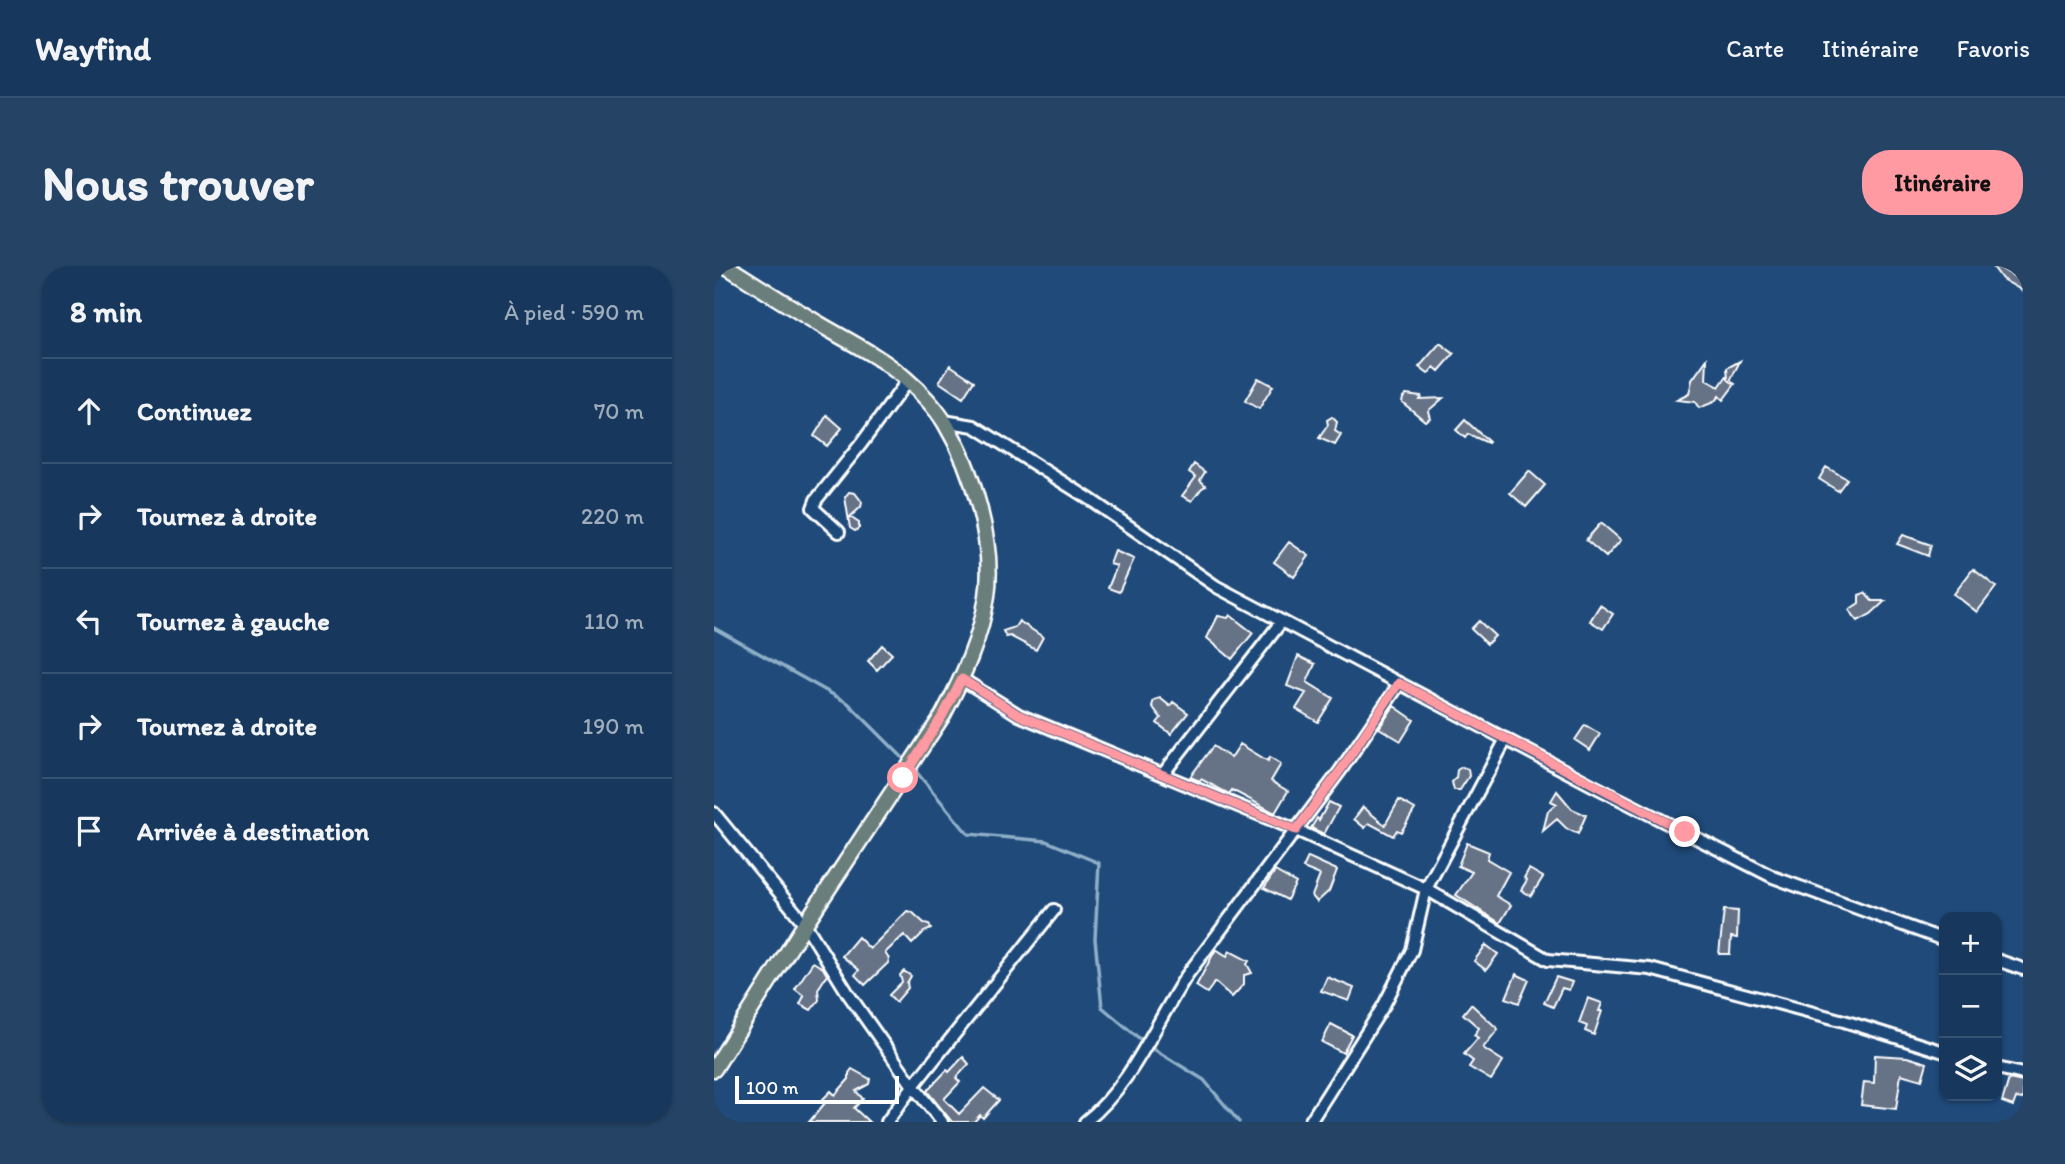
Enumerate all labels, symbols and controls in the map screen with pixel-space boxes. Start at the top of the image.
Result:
text: Wayfind [35,29,151,68]
text: Carte [1726,34,1784,63]
text: Itinéraire [1822,34,1919,63]
text: Favoris [1957,34,2030,63]
button: Itinéraire [1862,150,2023,215]
text: Nous trouver [42,153,314,212]
text: 8 min [70,293,142,330]
text: À pied · 590 m [504,298,644,326]
icon: ahead [70,392,108,430]
text: Continuez [137,395,252,427]
text: 70 m [594,397,644,425]
icon: right [70,497,108,535]
text: Tournez à droite [137,500,317,532]
text: 220 m [581,502,644,530]
icon: left [70,602,108,640]
text: Tournez à gauche [137,605,330,637]
text: 110 m [584,607,644,635]
icon: right [70,707,108,745]
text: Tournez à droite [137,710,317,742]
text: 190 m [583,712,644,740]
route start [887,762,918,793]
icon: arrive [70,812,108,850]
text: Arrivée à destination [137,815,369,847]
route end [1669,816,1700,847]
map controls [1939,912,2002,1101]
button: + [1939,912,2002,975]
button: − [1939,975,2002,1038]
button: layers [1939,1038,2002,1101]
scale bar [735,1073,900,1105]
text: 100 m [746,1076,798,1099]

